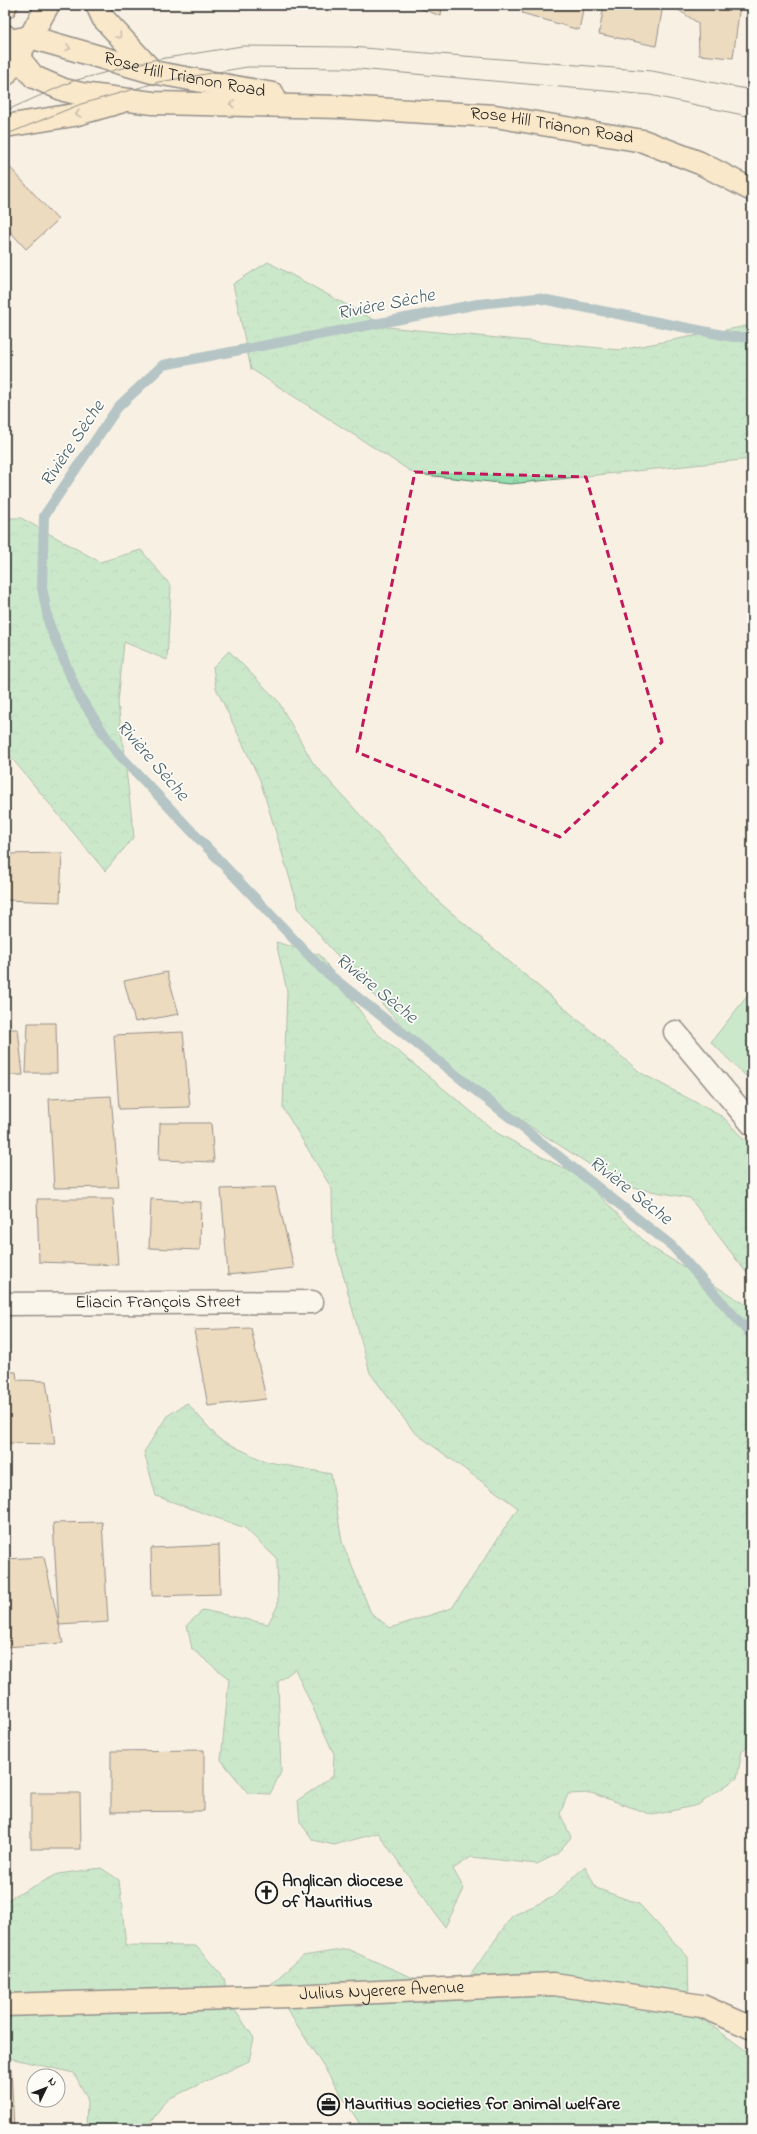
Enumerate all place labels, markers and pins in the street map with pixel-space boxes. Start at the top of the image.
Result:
place label: Anglican diocese of Mauritius [282,1869,404,1916]
church icon: Anglican diocese of Mauritius [254,1879,280,1905]
office icon: Mauritius societies for animal welfare [316,2092,342,2118]
place label: Mauritius societies for animal welfare [344,2092,621,2118]

